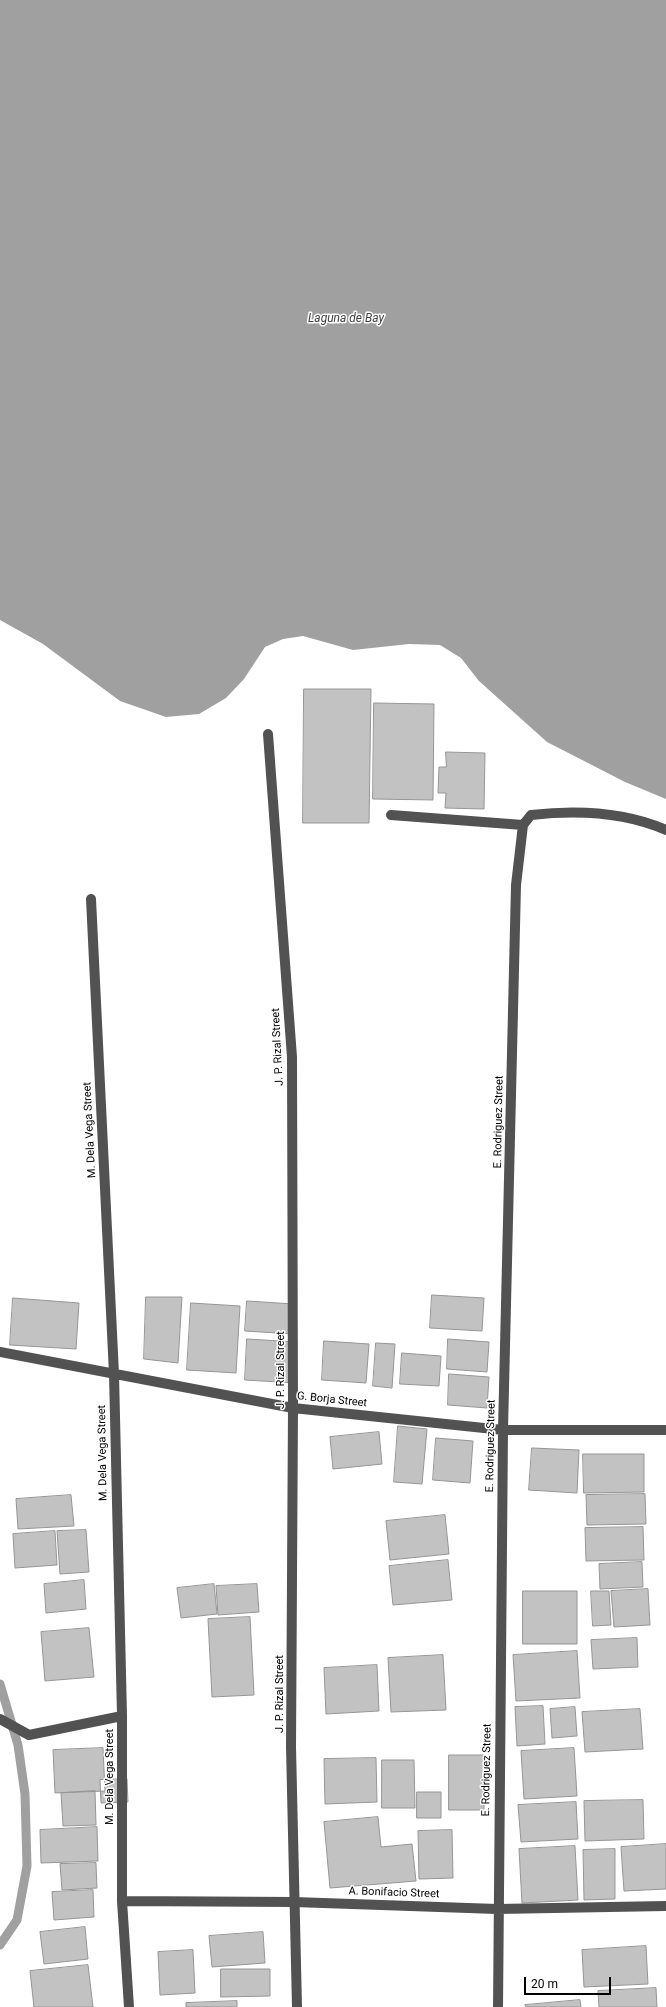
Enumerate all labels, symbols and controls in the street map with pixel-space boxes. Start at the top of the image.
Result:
water label: Laguna de Bay [308,312,384,326]
street label: J. P. Rizal Street [269,1008,287,1086]
street label: E. Rodriguez Street [492,1075,506,1169]
street label: M. Dela Vega Street [81,1082,99,1178]
street label: J. P. Rizal Street [274,1331,288,1409]
street label: G. Borja Street [296,1390,368,1410]
street label: E. Rodriguez Street [484,1399,498,1493]
street label: M. Dela Vega Street [96,1405,110,1501]
street label: J. P. Rizal Street [273,1655,287,1733]
street label: E. Rodriguez Street [480,1723,494,1817]
street label: M. Dela Vega Street [103,1729,117,1825]
street label: A. Bonifacio Street [348,1885,440,1901]
scale bar [526,1969,613,1995]
text: 20 m [531,1977,558,1991]

